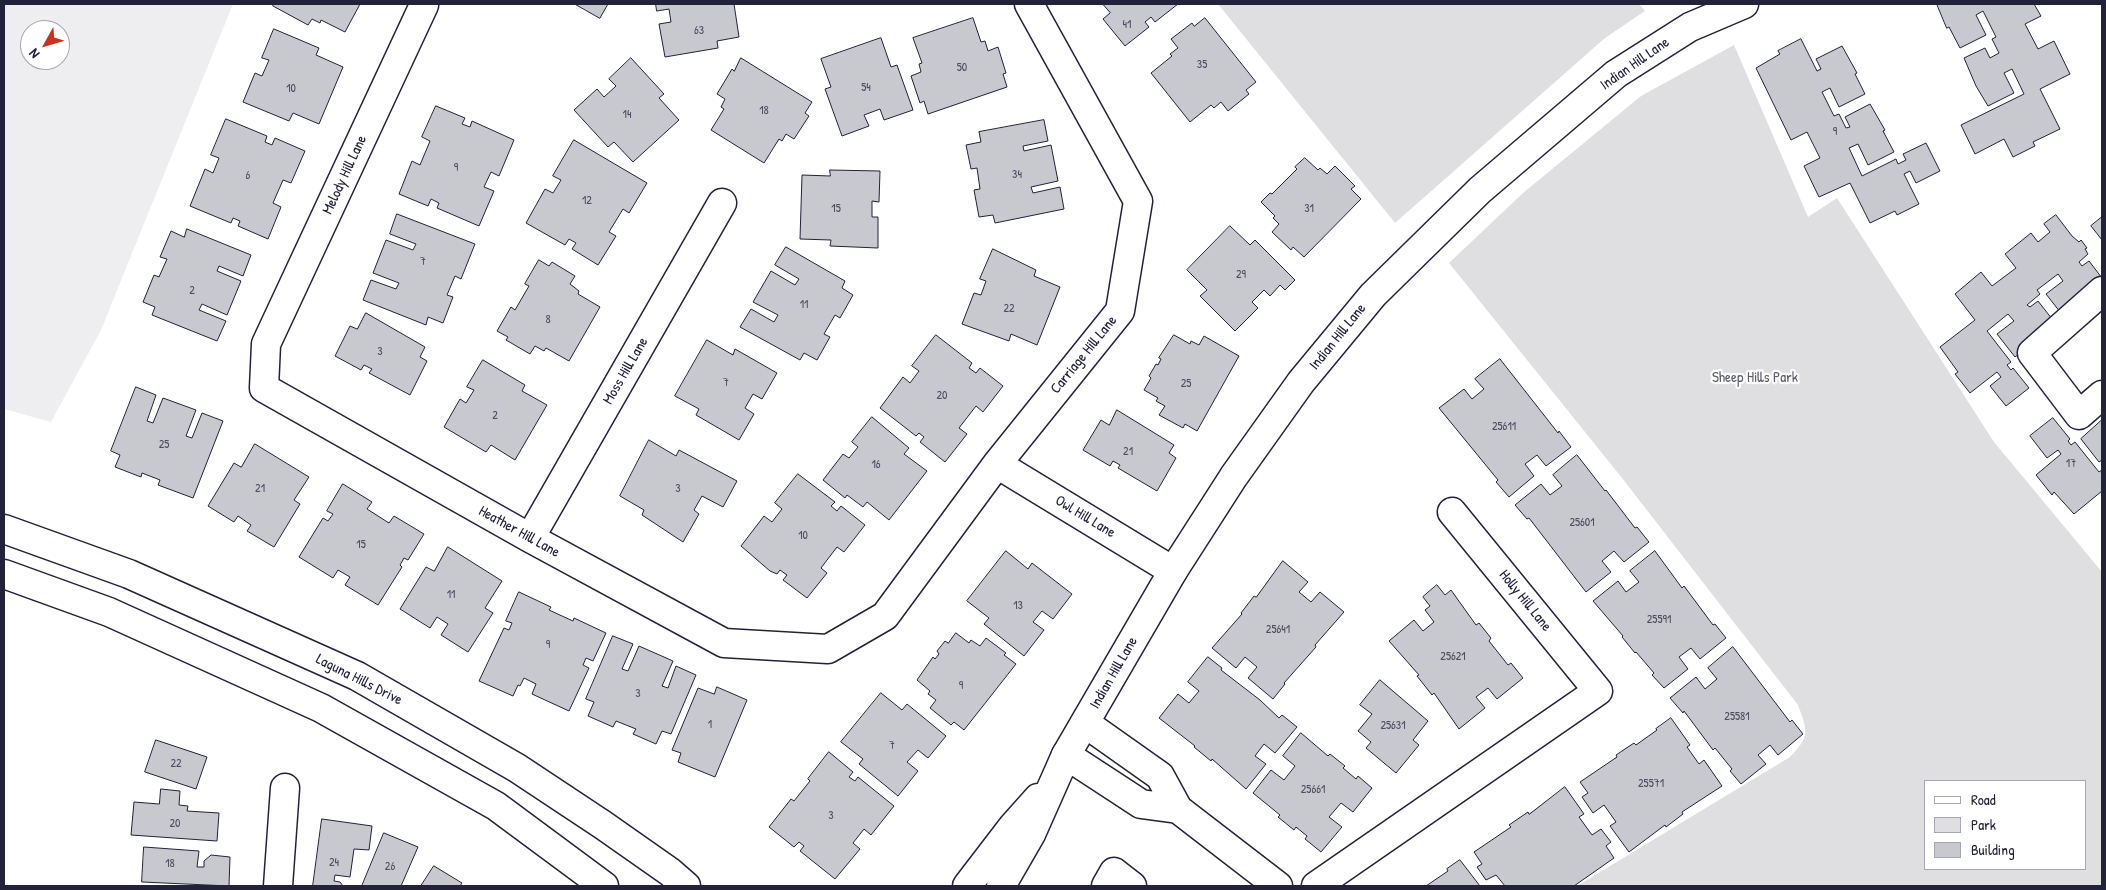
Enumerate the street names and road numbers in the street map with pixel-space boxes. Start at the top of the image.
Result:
street label: Indian Hill Lane [1597,34,1673,94]
street label: Melody Hill Lane [319,133,371,217]
street label: Indian Hill Lane [1306,300,1370,374]
street label: Carriage Hill Lane [1047,312,1121,398]
street label: Moss Hill Lane [600,334,652,408]
street label: Owl Hill Lane [1052,492,1118,542]
street label: Heather Hill Lane [475,502,563,562]
street label: Holly Hill Lane [1495,567,1555,635]
street label: Indian Hill Lane [1086,634,1142,712]
street label: Laguna Hills Drive [313,651,405,709]

